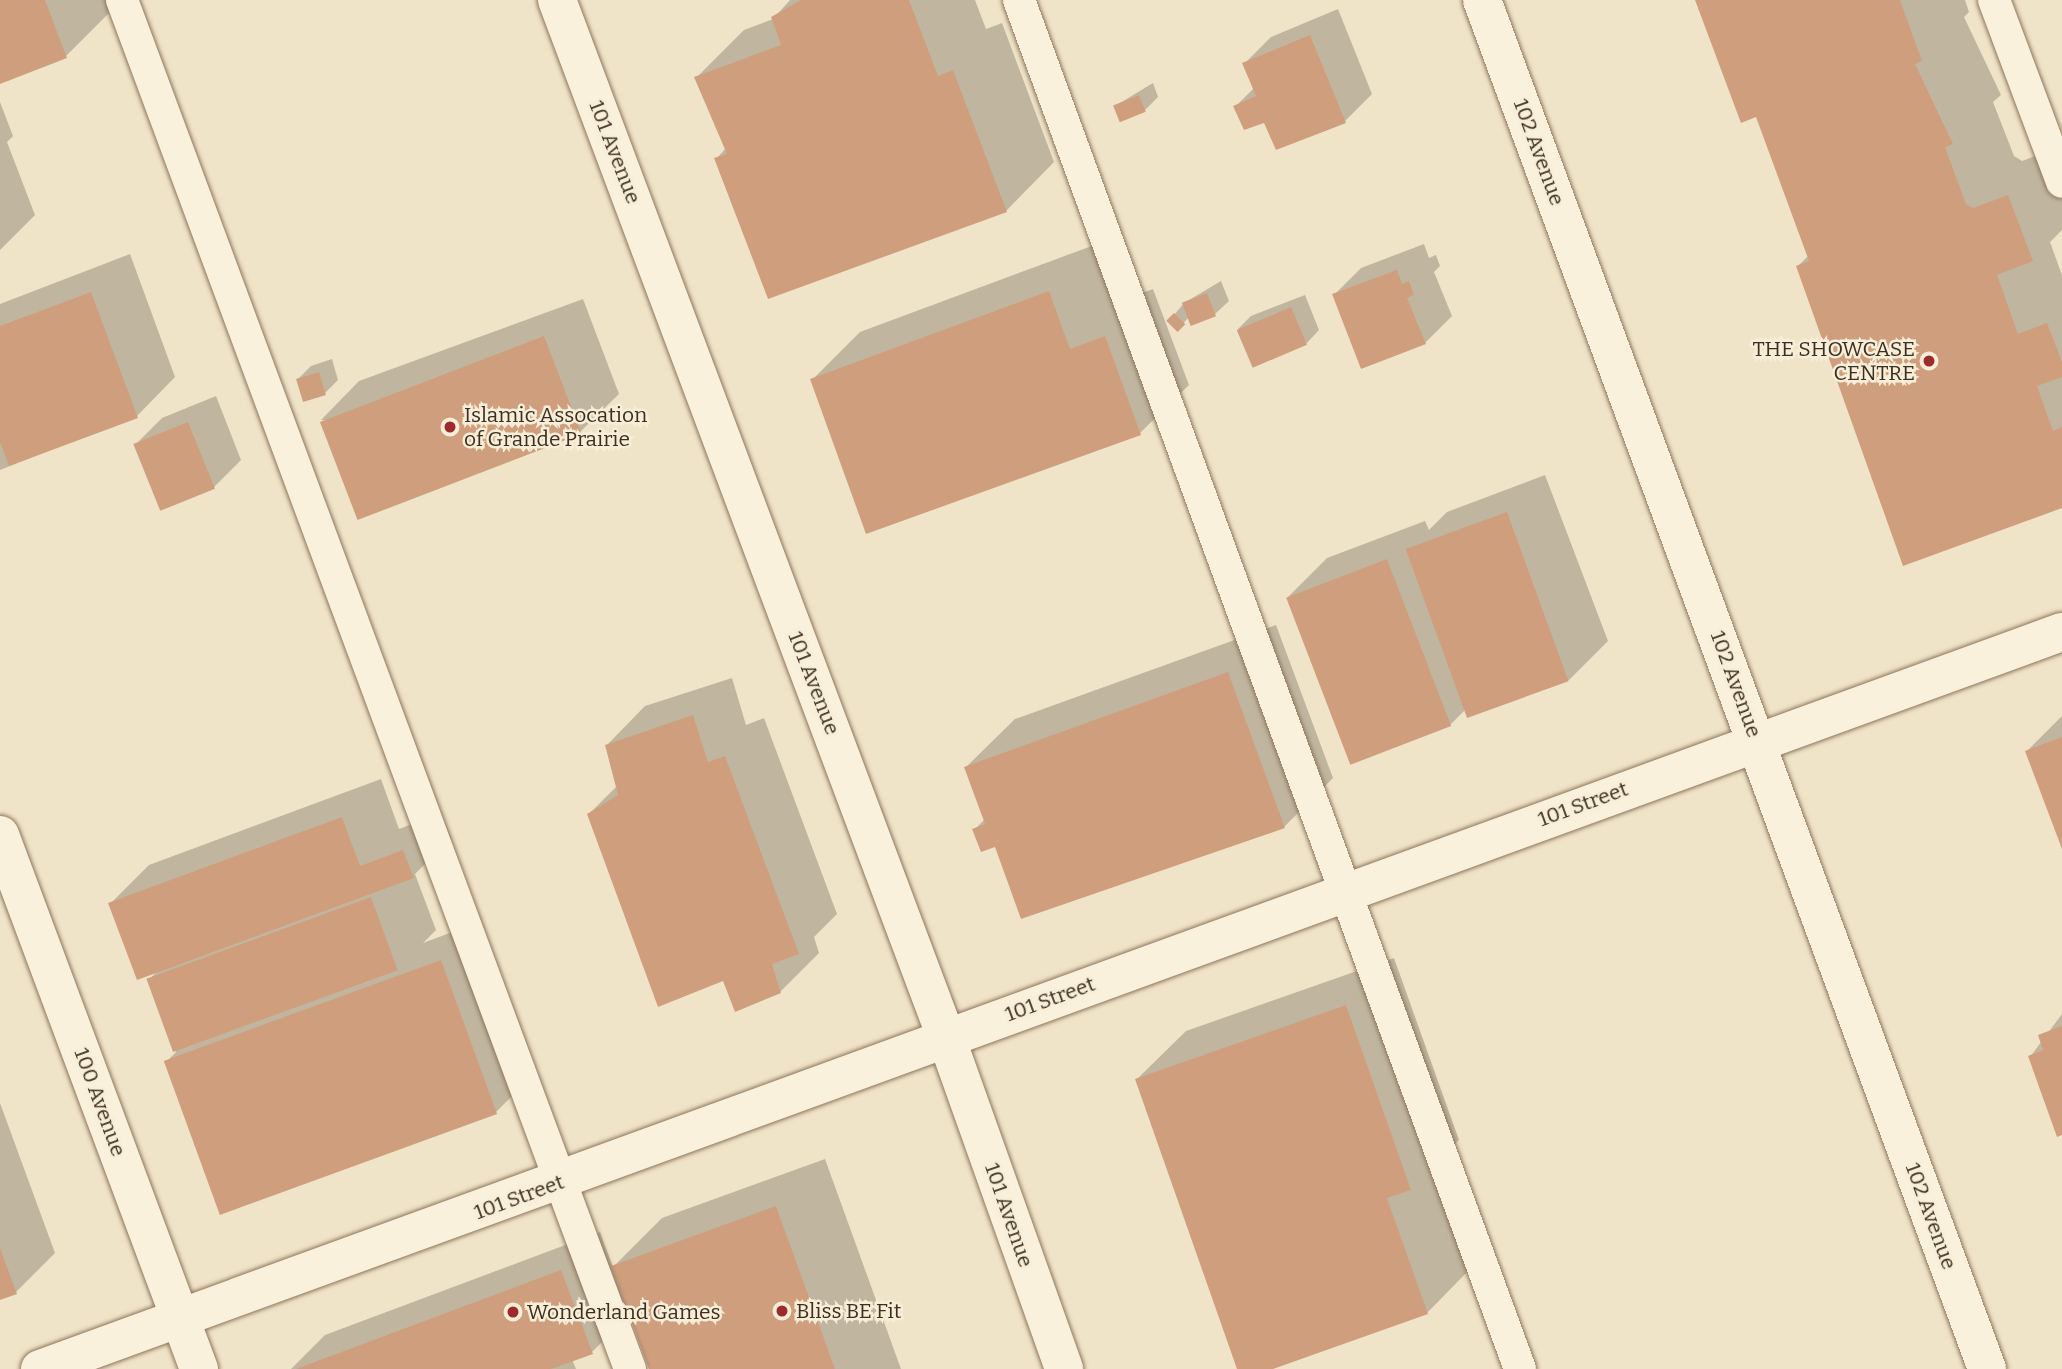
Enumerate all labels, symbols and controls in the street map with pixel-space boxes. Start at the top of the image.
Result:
street label: 102 Avenue [1508,95,1570,209]
street label: 101 Avenue [584,97,646,207]
place label: THE SHOWCASE CENTRE [1753,336,1915,386]
marker: THE SHOWCASE CENTRE [1921,353,1937,369]
place label: Islamic Assocation of Grande Prairie [464,402,647,452]
marker: Islamic Assocation of Grande Prairie [442,419,458,435]
street label: 102 Avenue [1705,627,1767,741]
street label: 101 Avenue [783,628,845,738]
street label: 101 Street [1535,776,1631,832]
street label: 101 Street [1002,971,1098,1027]
street label: 100 Avenue [69,1044,131,1160]
street label: 102 Avenue [1900,1159,1962,1273]
street label: 101 Avenue [979,1160,1039,1270]
street label: 101 Street [471,1169,567,1225]
place label: Bliss BE Fit [796,1298,901,1324]
place label: Wonderland Games [527,1299,721,1325]
marker: Bliss BE Fit [774,1303,790,1319]
marker: Wonderland Games [505,1304,521,1320]

